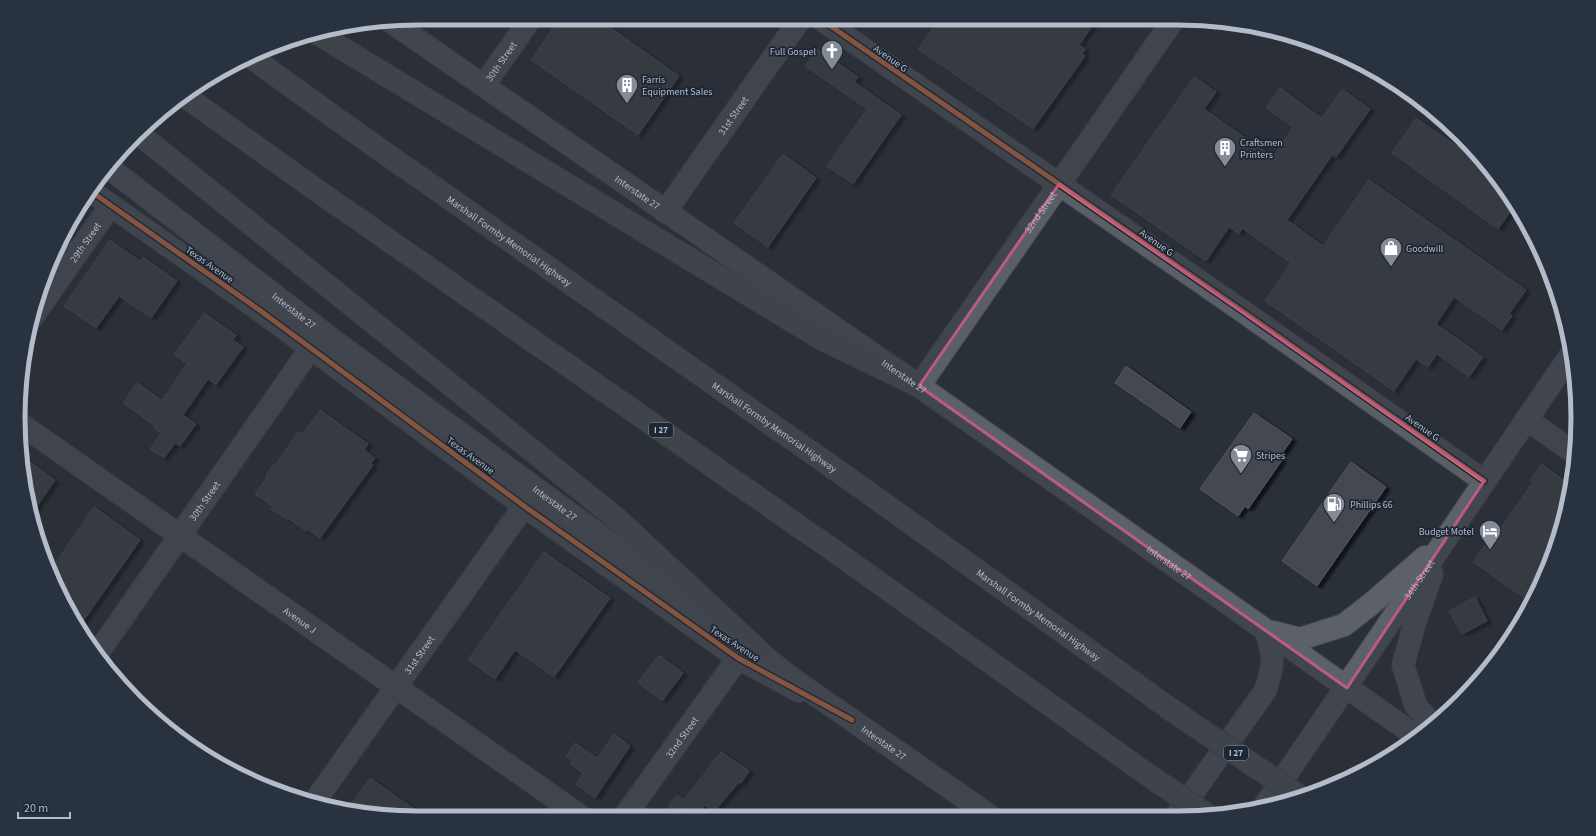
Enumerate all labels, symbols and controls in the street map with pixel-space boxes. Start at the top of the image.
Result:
church icon: Full Gospel [819,38,845,71]
street label: 30th Street [483,39,521,85]
street label: Avenue G [870,42,910,76]
place label: Full Gospel [770,45,816,59]
building icon: Farris Equipment Sales [614,72,640,105]
place label: Farris Equipment Sales [642,73,712,99]
street label: 31st Street [715,93,752,138]
building icon: Craftsmen Printers [1212,135,1238,168]
place label: Craftsmen Printers [1240,136,1283,162]
street label: Interstate 27 [612,172,663,213]
street label: 32nd Street [1021,188,1061,236]
street label: Marshall Formby Memorial Highway [444,193,574,290]
street label: 29th Street [67,219,105,265]
street label: Avenue G [1136,226,1176,260]
shop icon: Goodwill [1378,235,1404,268]
place label: Goodwill [1406,242,1444,256]
street label: Texas Avenue [182,243,236,287]
street label: Interstate 27 [269,290,319,333]
street label: Interstate 27 [878,356,929,397]
street label: Marshall Formby Memorial Highway [709,379,840,476]
street label: Avenue G [1402,411,1442,445]
road number: I 27 [649,423,673,437]
street label: Texas Avenue [444,434,497,478]
supermarket icon: Stripes [1228,442,1254,475]
place label: Stripes [1256,449,1285,463]
street label: 30th Street [186,478,224,524]
street label: Interstate 27 [529,482,580,524]
fuel station icon: Phillips 66 [1321,491,1347,524]
place label: Phillips 66 [1350,498,1393,512]
hotel icon: Budget Motel [1477,518,1503,551]
place label: Budget Motel [1419,525,1474,539]
street label: Interstate 27 [1144,542,1194,584]
street label: 34th Street [1401,556,1438,603]
street label: Marshall Formby Memorial Highway [973,566,1103,665]
street label: Avenue J [280,604,319,637]
street label: Texas Avenue [707,623,762,665]
street label: 31st Street [401,633,438,677]
street label: 32nd Street [663,714,702,761]
street label: Interstate 27 [858,723,909,764]
road number: I 27 [1224,746,1248,760]
scale bar [18,794,70,820]
text: 20 m [24,800,48,817]

